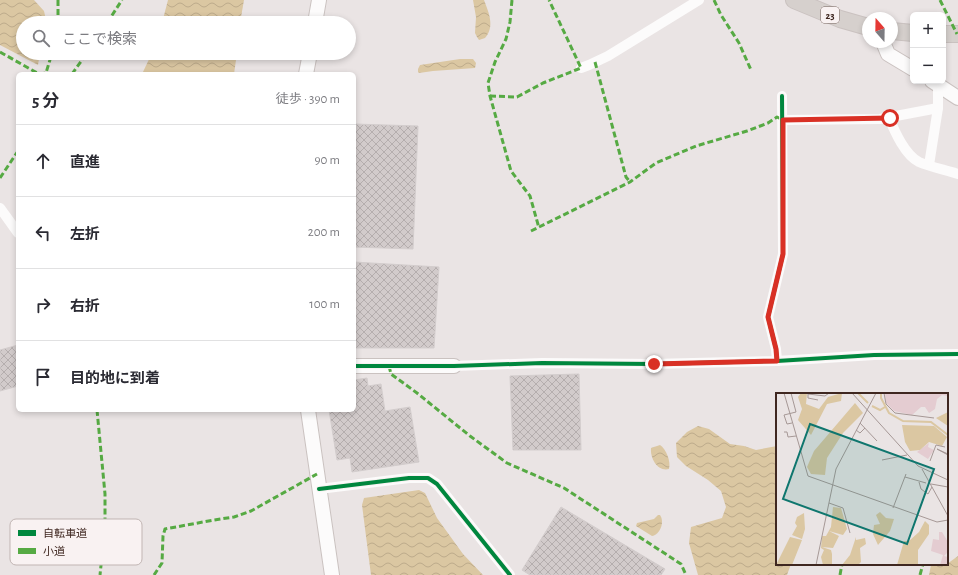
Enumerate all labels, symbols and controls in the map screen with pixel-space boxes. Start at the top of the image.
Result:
road number: 23 [821,7,839,23]
north arrow [862,12,898,48]
map controls [910,12,946,84]
button: + [910,12,946,48]
search box [16,16,356,60]
icon: search [30,27,52,49]
text: ここで検索 [62,32,137,47]
button: − [910,48,946,84]
text: 5 分 [32,92,59,109]
text: 徒歩 · 390 m [276,93,340,106]
route start [881,109,899,127]
icon: ahead [32,150,54,172]
text: 90 m [314,154,340,167]
text: 直進 [70,155,100,170]
icon: left [32,222,54,244]
text: 200 m [308,226,340,239]
text: 左折 [70,227,100,242]
icon: right [32,294,54,316]
text: 100 m [309,298,340,311]
text: 右折 [70,299,100,314]
route end [645,355,663,373]
icon: arrive [32,366,54,388]
text: 目的地に到着 [70,371,160,386]
inset map [776,393,948,565]
legend [10,519,142,565]
text: 自転車道 [43,527,87,539]
text: 小道 [43,545,65,557]

